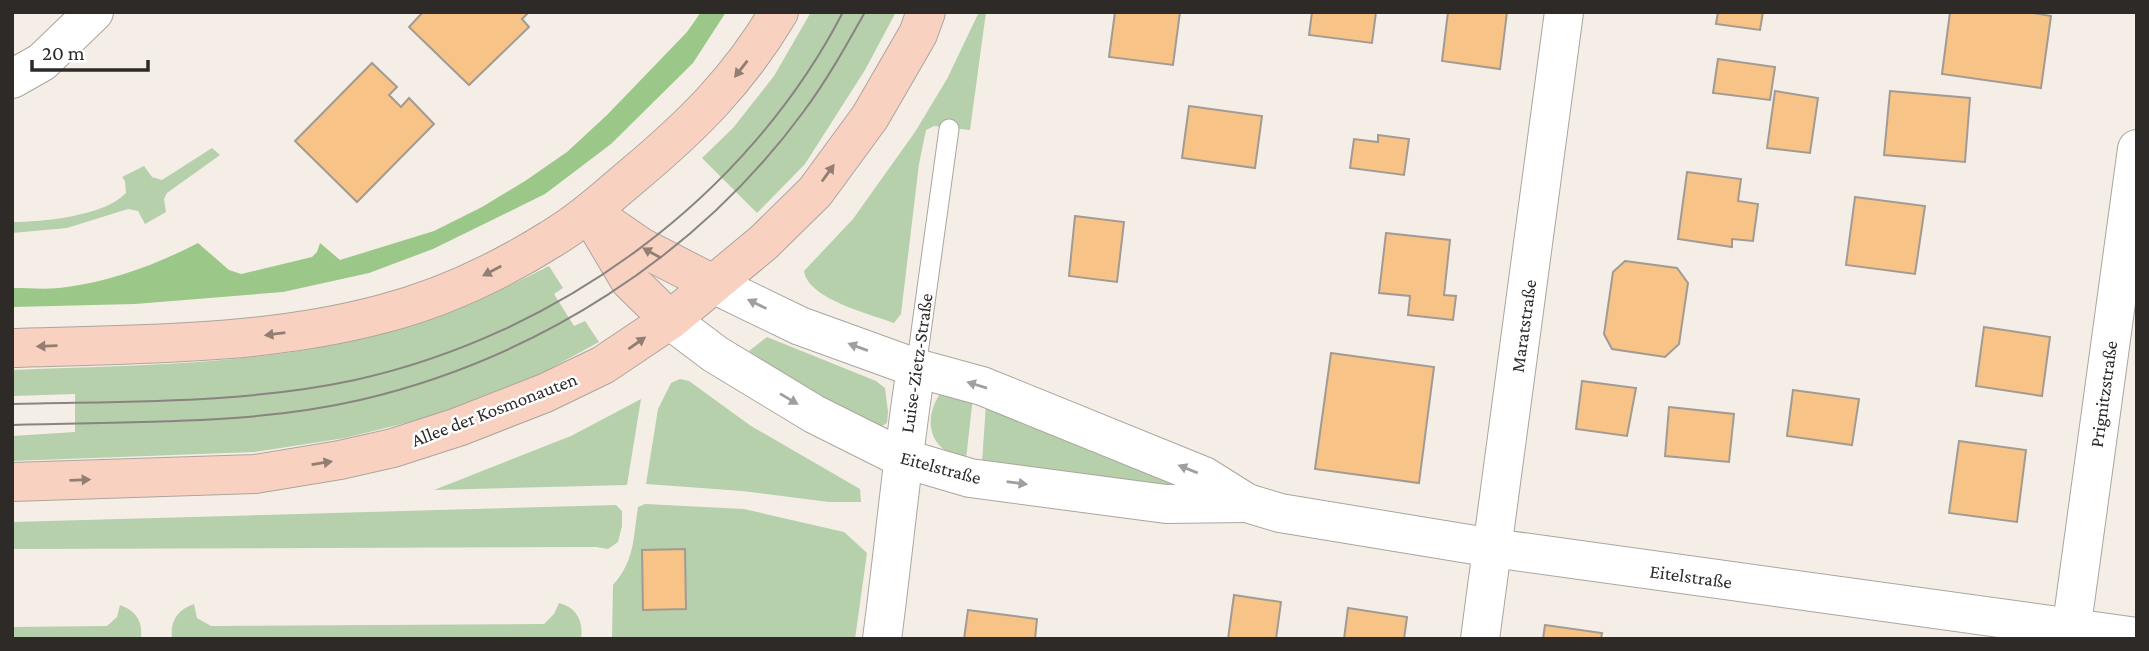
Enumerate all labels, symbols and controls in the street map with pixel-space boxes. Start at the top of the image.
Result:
scale bar [32,28,147,72]
text: 20 m [42,41,85,65]
one-way arrow [734,60,749,78]
one-way arrow [821,165,836,183]
one-way arrow [643,247,662,259]
one-way arrow [481,264,501,276]
street label: Maratstraße [1507,278,1540,374]
street label: Luise-Zietz-Straße [896,292,937,434]
one-way arrow [747,299,767,310]
one-way arrow [263,329,285,340]
one-way arrow [628,336,646,350]
street label: Prignitzstraße [2086,339,2121,449]
one-way arrow [36,341,58,352]
one-way arrow [847,341,868,352]
street label: Allee der Kosmonauten [408,368,580,451]
one-way arrow [966,380,987,390]
one-way arrow [779,393,798,405]
street label: Eitelstraße [898,447,984,488]
one-way arrow [311,457,333,468]
one-way arrow [1178,464,1199,475]
one-way arrow [70,474,92,485]
one-way arrow [1006,478,1028,489]
street label: Eitelstraße [1649,560,1733,593]

